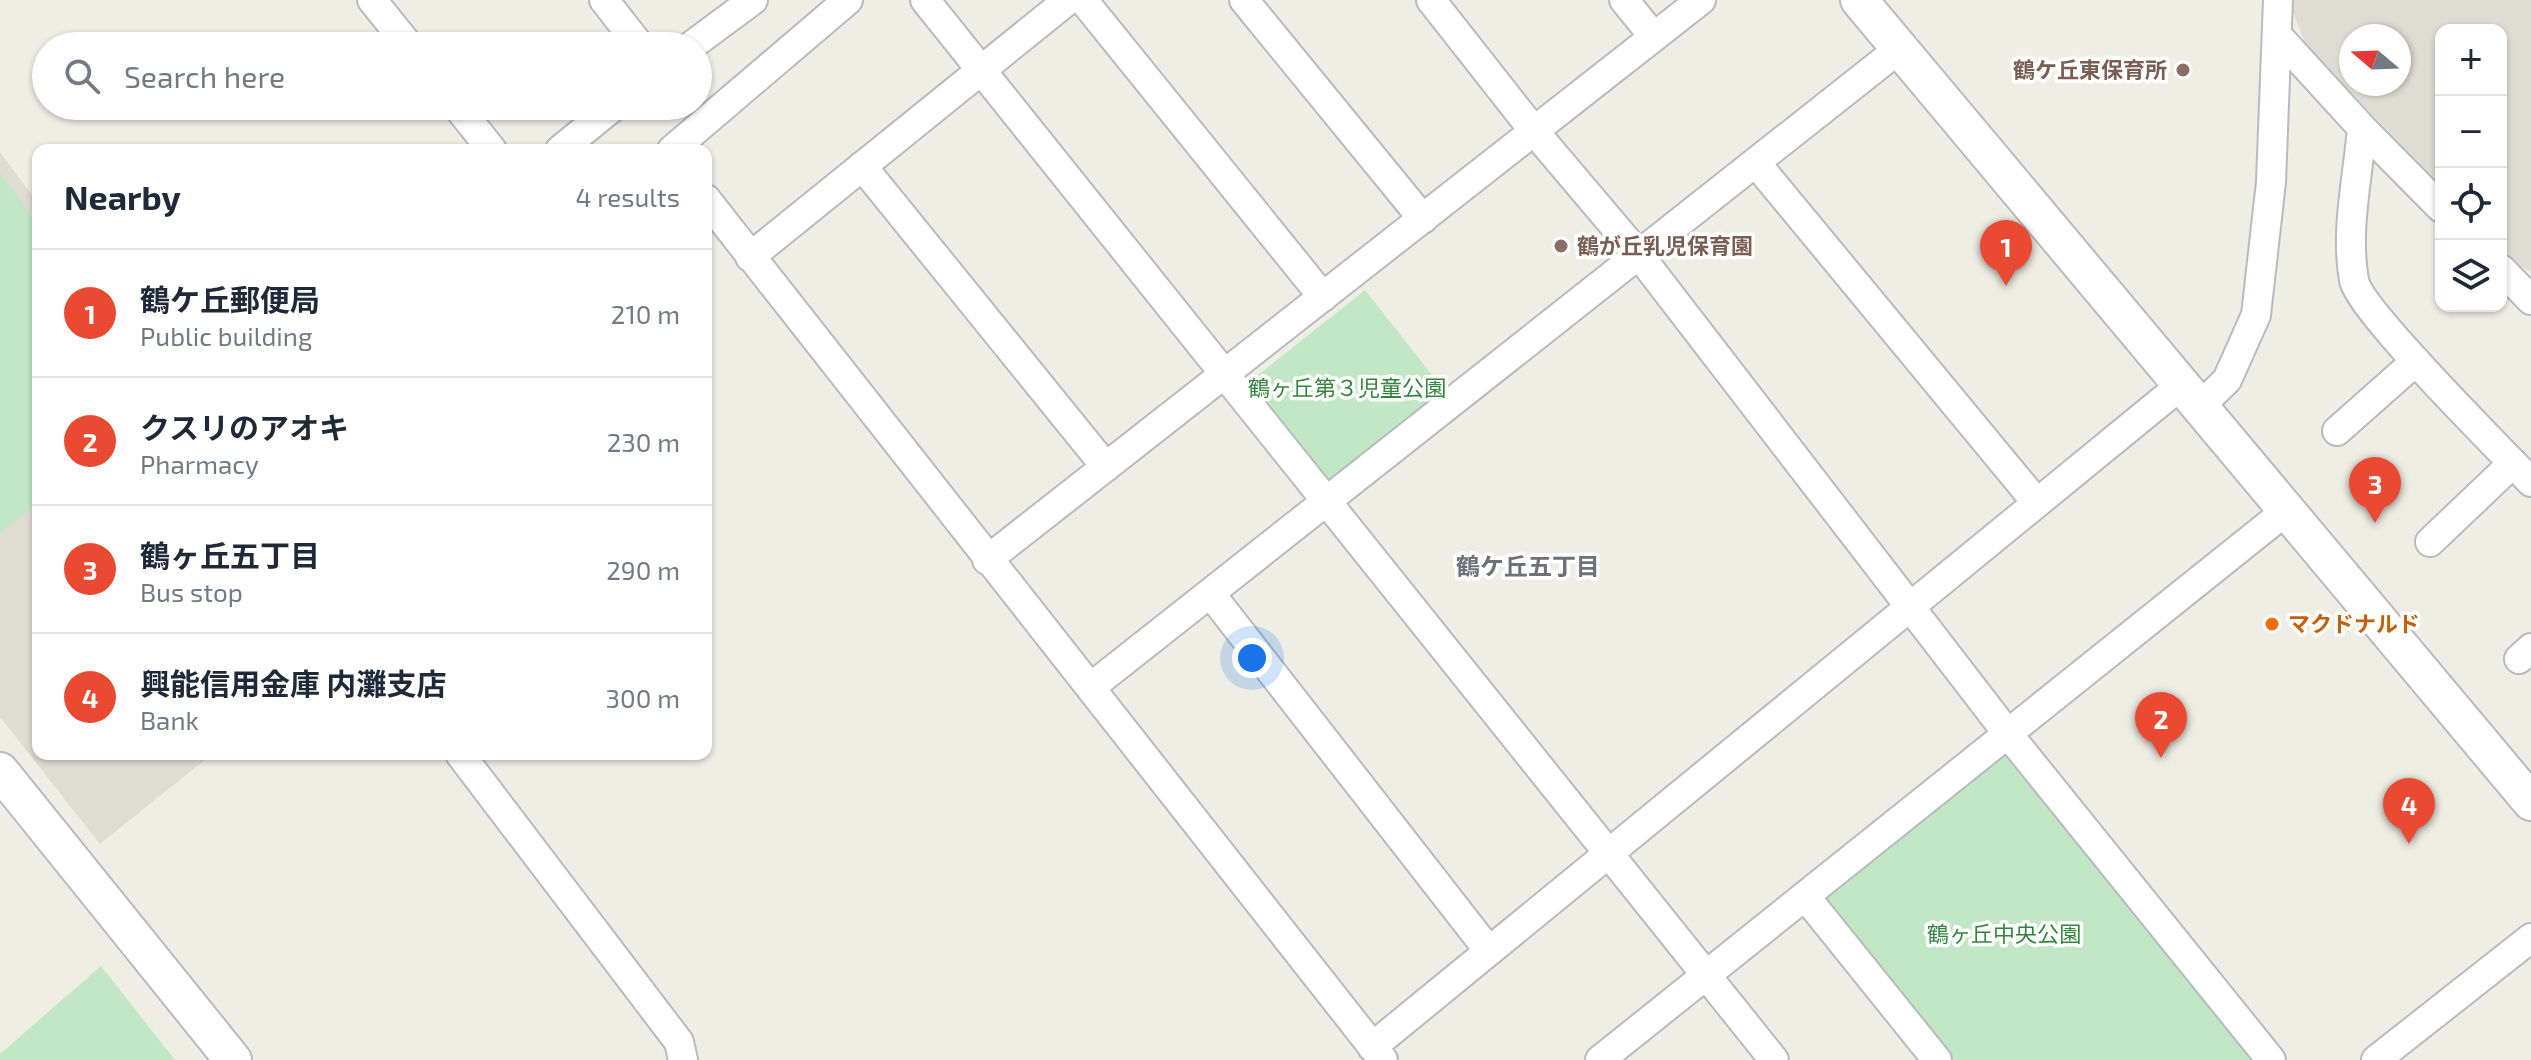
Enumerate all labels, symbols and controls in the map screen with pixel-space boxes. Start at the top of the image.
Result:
north arrow [2339,24,2411,96]
map controls [2435,24,2507,312]
button: + [2435,24,2507,96]
search box [32,32,712,120]
icon: search [60,54,104,98]
place label: 鶴ケ丘東保育所 [2013,56,2167,82]
text: Search here [124,58,285,94]
marker: 鶴ケ丘東保育所 [2174,61,2192,79]
button: − [2435,96,2507,168]
button: locate [2435,168,2507,240]
text: Nearby [64,176,181,217]
text: 4 results [575,181,680,212]
pin: 1 [1980,220,2032,286]
place label: 鶴が丘乳児保育園 [1577,232,1753,258]
marker: 鶴が丘乳児保育園 [1552,237,1570,255]
button: layers [2435,240,2507,312]
text: 鶴ケ丘郵便局 [140,281,320,317]
text: 1 [84,298,96,329]
text: 210 m [611,298,680,329]
text: Public building [140,320,312,351]
park label: 鶴ヶ丘第３児童公園 [1248,374,1446,400]
text: クスリのアオキ [140,409,349,445]
text: 2 [82,426,98,457]
text: 230 m [607,426,680,457]
text: Pharmacy [140,448,259,479]
pin: 3 [2349,457,2401,523]
text: 鶴ヶ丘五丁目 [140,537,320,573]
district label: 鶴ケ丘五丁目 [1456,551,1600,580]
text: 3 [83,554,97,585]
text: 290 m [606,554,680,585]
text: Bus stop [140,576,243,607]
place label: マクドナルド [2288,610,2420,636]
marker: マクドナルド [2263,615,2281,633]
your location [1232,638,1272,678]
text: 興能信用金庫 内灘支店 [140,665,446,701]
text: 4 [82,682,98,713]
text: 300 m [606,682,680,713]
pin: 2 [2135,692,2187,758]
text: Bank [140,704,199,735]
pin: 4 [2383,778,2435,844]
park label: 鶴ヶ丘中央公園 [1927,920,2081,946]

